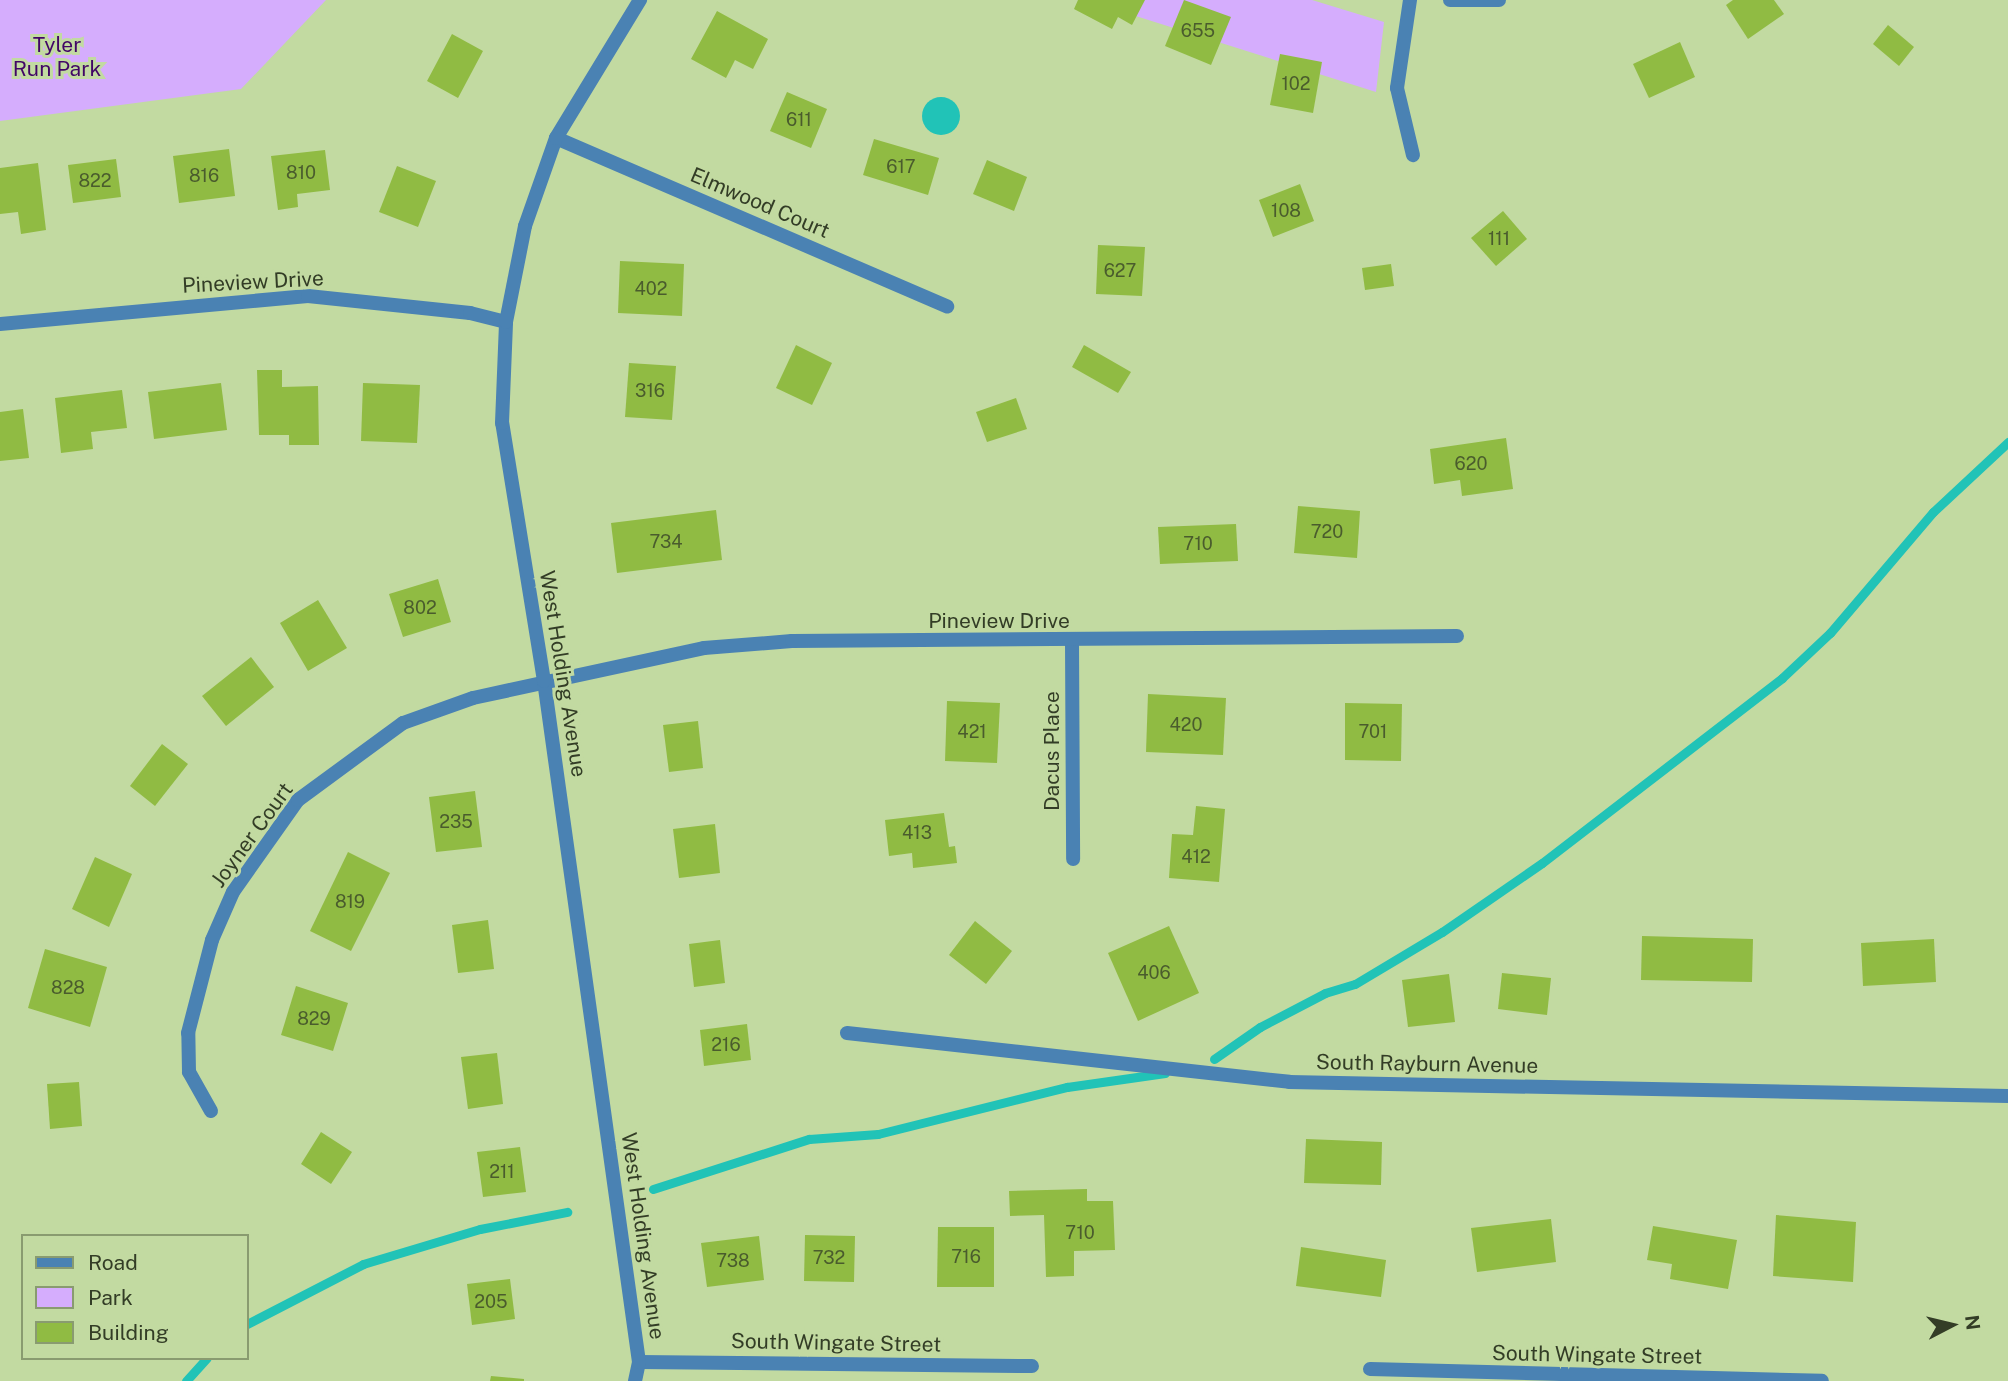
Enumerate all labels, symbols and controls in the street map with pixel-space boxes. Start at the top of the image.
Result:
house number: 655 [1181,20,1215,42]
park label: Tyler Run Park [13,32,101,82]
house number: 102 [1281,73,1311,95]
house number: 611 [786,109,812,131]
house number: 617 [886,156,916,178]
house number: 810 [286,162,316,184]
street label: Elmwood Court [686,162,834,244]
house number: 816 [189,165,219,187]
house number: 822 [78,170,112,192]
house number: 108 [1271,200,1301,222]
house number: 111 [1488,228,1510,250]
house number: 627 [1104,260,1136,282]
street label: Pineview Drive [182,266,324,298]
house number: 402 [634,278,668,300]
house number: 316 [635,380,665,402]
house number: 620 [1455,453,1487,475]
house number: 720 [1311,521,1343,543]
house number: 734 [649,531,683,553]
house number: 710 [1183,533,1213,555]
street label: West Holding Avenue [534,569,592,779]
house number: 802 [403,597,437,619]
street label: Pineview Drive [928,608,1070,634]
street label: Dacus Place [1039,691,1065,811]
house number: 420 [1169,714,1203,736]
house number: 421 [957,721,987,743]
house number: 701 [1359,721,1387,743]
street label: Joyner Court [206,778,298,892]
house number: 235 [439,811,473,833]
house number: 413 [902,822,932,844]
house number: 412 [1181,846,1211,868]
house number: 819 [335,891,365,913]
house number: 406 [1137,962,1171,984]
house number: 828 [51,977,85,999]
house number: 829 [297,1008,331,1030]
house number: 216 [711,1034,741,1056]
street label: South Rayburn Avenue [1316,1049,1538,1079]
street label: West Holding Avenue [616,1131,670,1341]
house number: 211 [489,1161,515,1183]
house number: 710 [1065,1222,1095,1244]
legend [21,1234,248,1360]
house number: 716 [951,1246,981,1268]
house number: 732 [813,1247,845,1269]
text: Road [88,1250,138,1275]
house number: 738 [716,1250,750,1272]
text: Park [88,1285,133,1310]
north arrow [1917,1290,1987,1360]
house number: 205 [474,1291,508,1313]
text: N [1961,1314,1985,1331]
text: Building [88,1320,169,1345]
street label: South Wingate Street [730,1329,942,1357]
street label: South Wingate Street [1491,1341,1703,1369]

